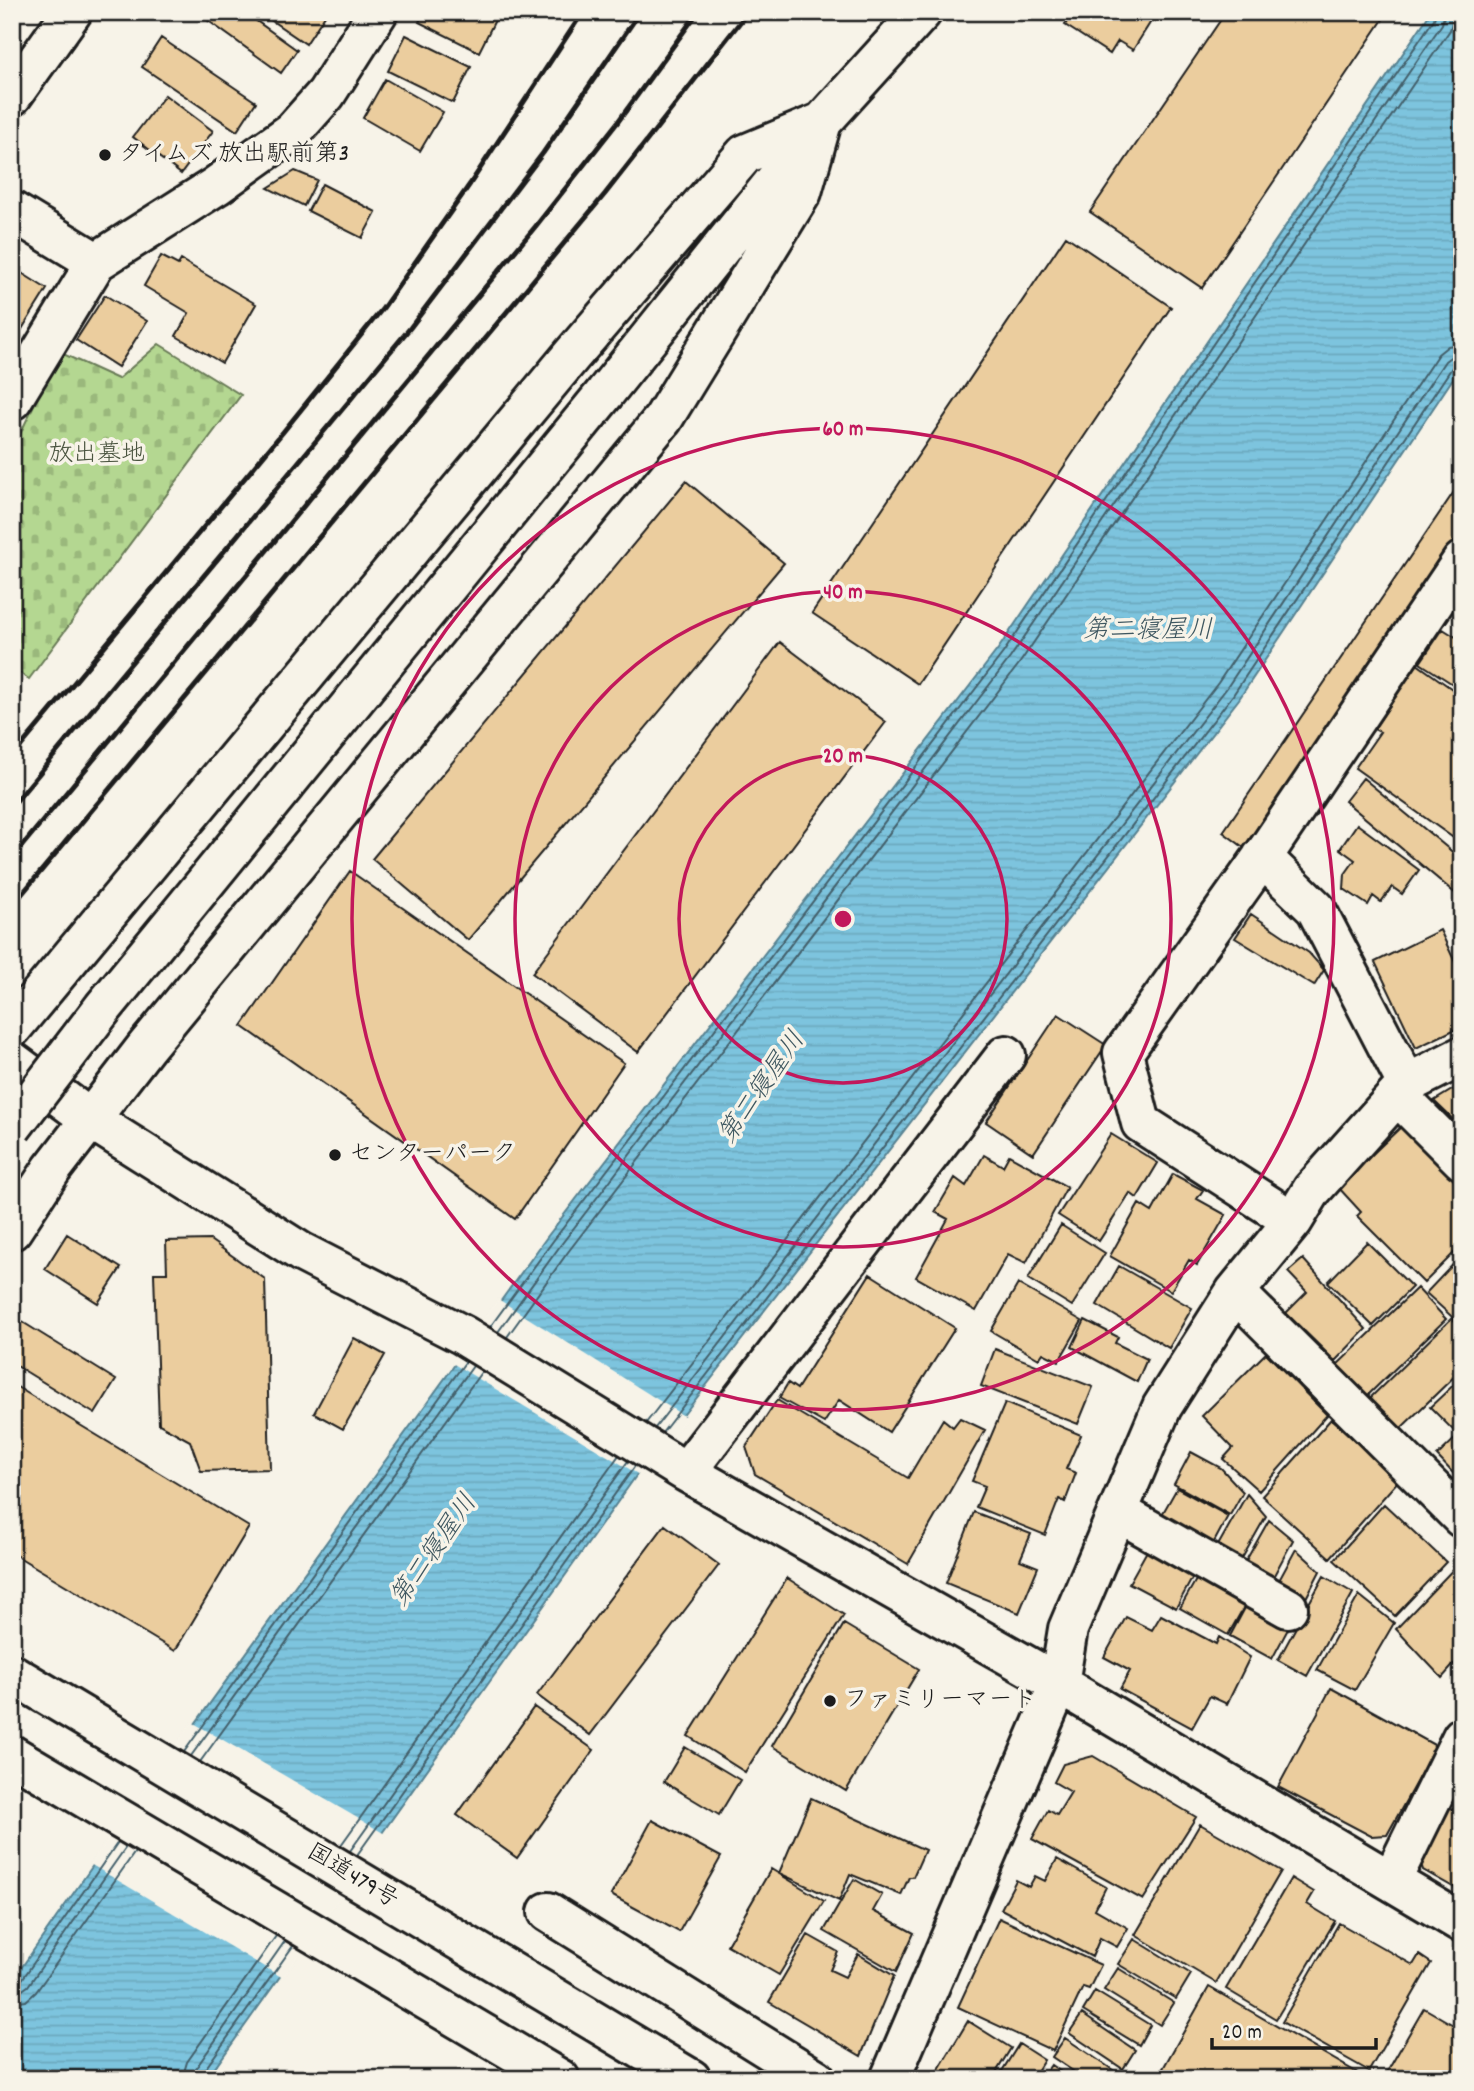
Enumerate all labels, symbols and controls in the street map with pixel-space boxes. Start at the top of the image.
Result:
place label: タイムズ 放出駅前第3 [119,138,349,172]
marker: タイムズ 放出駅前第3 [97,147,113,163]
text: 60 m [823,416,863,446]
park label: 放出墓地 [49,438,145,472]
text: 40 m [823,579,863,609]
water label: 第二寝屋川 [1083,613,1213,650]
text: 20 m [823,743,863,773]
centre of rings [831,907,855,931]
water label: 第二寝屋川 [711,1024,815,1152]
place label: センターパーク [349,1138,516,1172]
marker: センターパーク [327,1147,343,1163]
water label: 第二寝屋川 [383,1487,487,1615]
place label: ファミリーマート [844,1684,1036,1718]
marker: ファミリーマート [822,1693,838,1709]
street label: 国道479号 [299,1836,405,1918]
scale bar [1212,2007,1376,2051]
text: 20 m [1222,2019,1262,2049]

